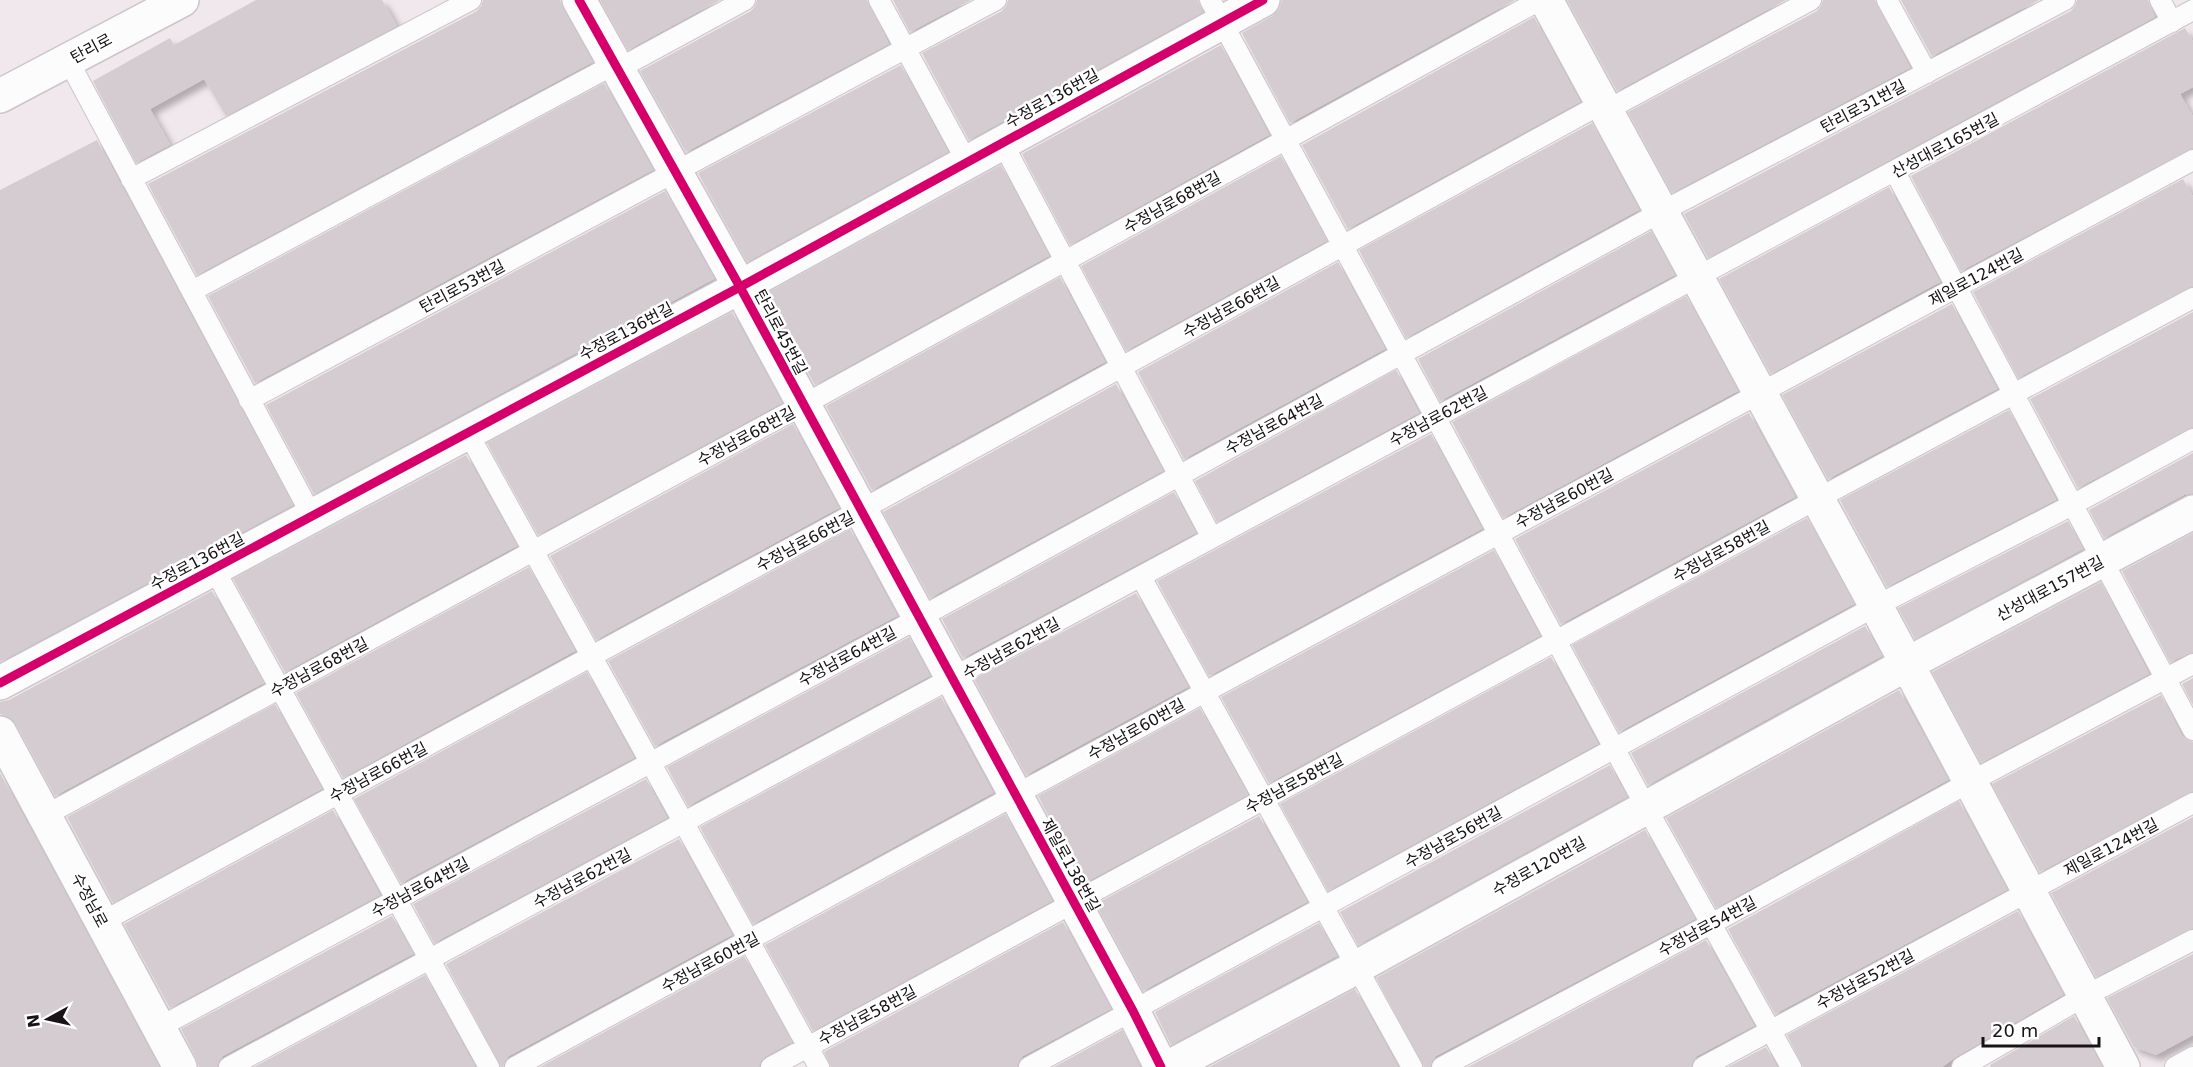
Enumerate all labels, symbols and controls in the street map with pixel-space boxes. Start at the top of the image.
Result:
street label: 탄리로 [67,30,115,67]
street label: 수정로136번길 [1002,65,1102,132]
street label: 탄리로31번길 [1817,76,1909,137]
street label: 산성대로165번길 [1888,109,2002,182]
street label: 수정남로68번길 [1120,168,1224,237]
street label: 제일로124번길 [1926,245,2027,310]
street label: 탄리로53번길 [416,256,508,317]
street label: 수정남로66번길 [1179,273,1283,342]
street label: 탄리로45번길 [750,286,811,378]
street label: 수정로136번길 [576,299,677,364]
street label: 수정남로62번길 [1386,383,1491,450]
street label: 수정남로64번길 [1222,391,1327,458]
street label: 수정남로68번길 [694,403,799,470]
street label: 수정남로60번길 [1512,465,1617,532]
street label: 수정남로66번길 [753,508,858,575]
street label: 수정남로58번길 [1669,517,1773,586]
street label: 수정로136번길 [147,529,248,594]
street label: 산성대로157번길 [1993,552,2107,625]
street label: 수정남로62번길 [959,614,1063,683]
street label: 수정남로64번길 [795,623,900,690]
street label: 수정남로68번길 [267,634,372,701]
street label: 수정남로60번길 [1084,695,1188,764]
street label: 수정남로66번길 [326,739,431,806]
street label: 수정남로58번길 [1242,750,1347,817]
street label: 수정남로56번길 [1401,803,1505,872]
street label: 제일로138번길 [1037,815,1104,915]
street label: 제일로124번길 [2061,815,2162,880]
street label: 수정로120번길 [1489,833,1589,900]
street label: 수정남로62번길 [530,845,635,912]
street label: 수정남로64번길 [368,854,473,921]
street label: 수정남로 [67,870,112,931]
street label: 수정남로54번길 [1655,893,1760,960]
street label: 수정남로60번길 [658,929,763,996]
street label: 수정남로52번길 [1813,946,1918,1013]
street label: 수정남로58번길 [815,982,920,1049]
north arrow [18,989,78,1049]
scale bar [1983,1010,2098,1048]
text: N [23,1013,44,1029]
text: 20 m [1992,1020,2038,1041]

